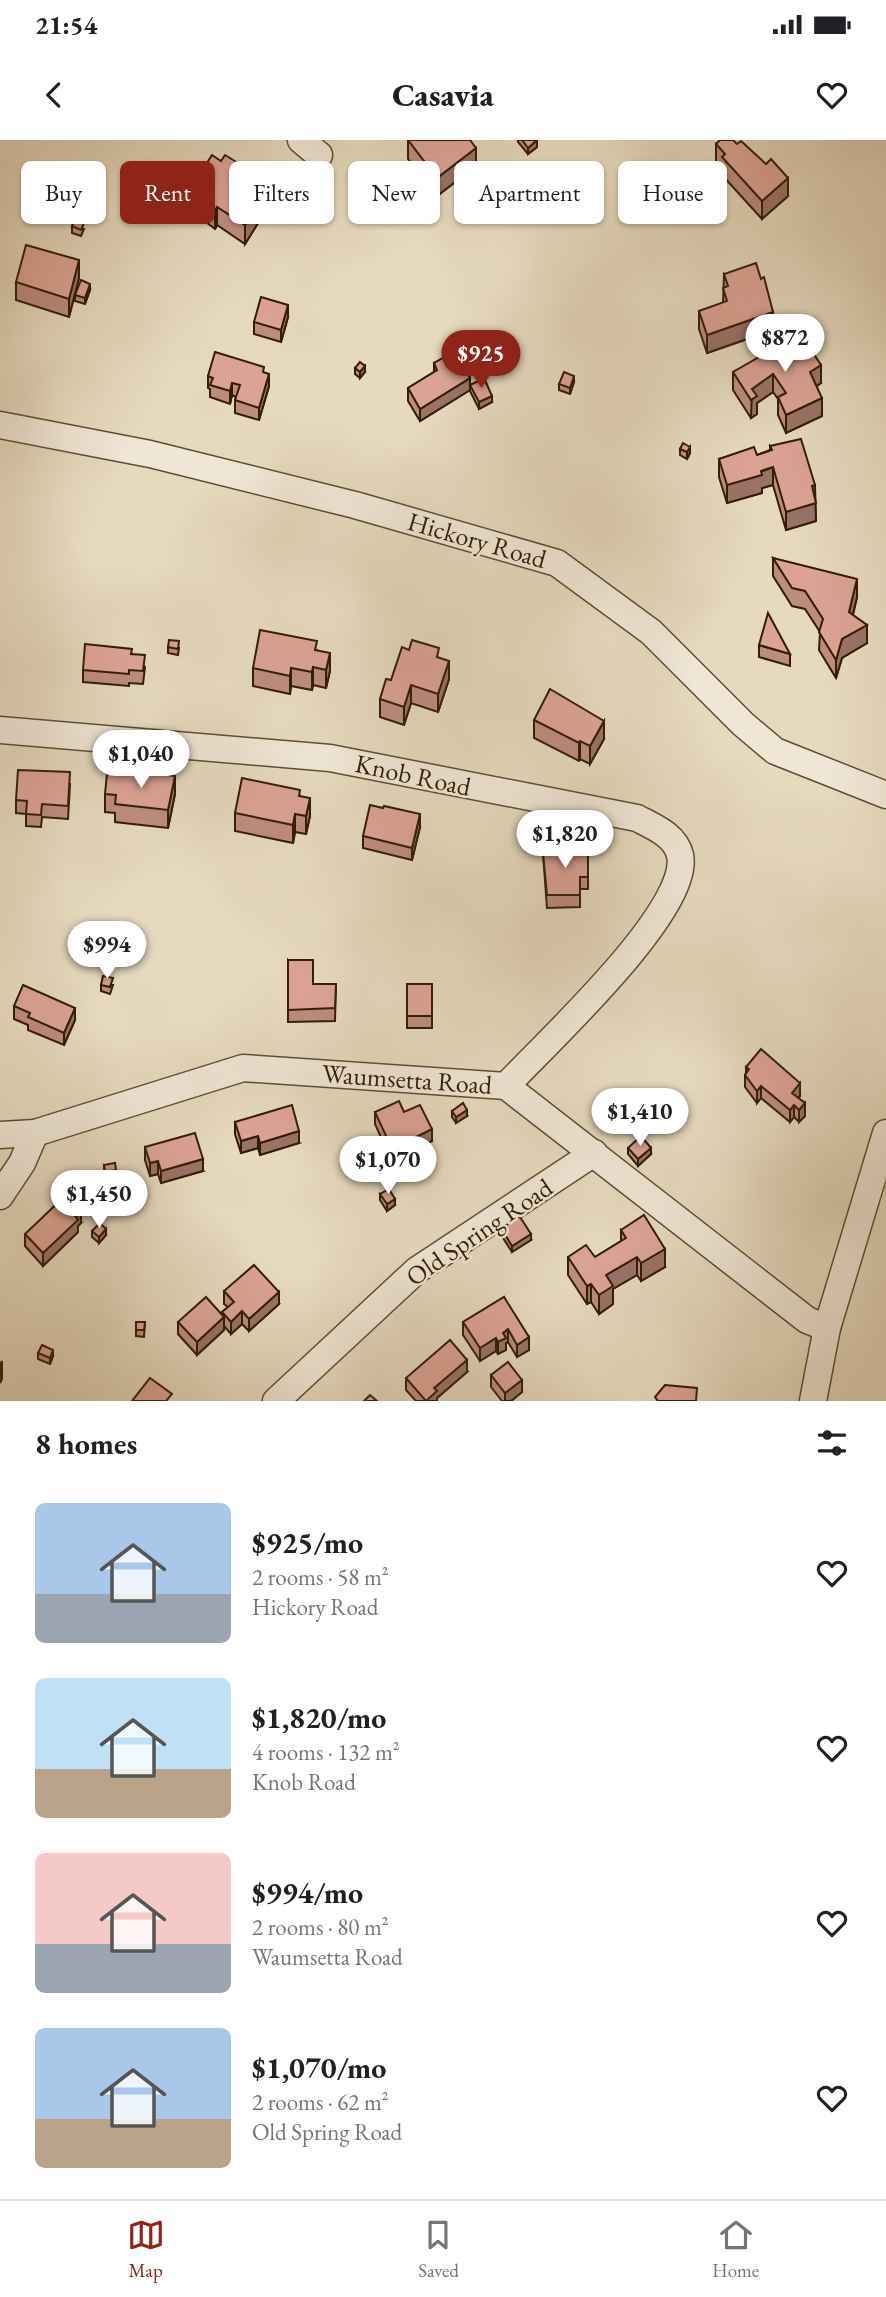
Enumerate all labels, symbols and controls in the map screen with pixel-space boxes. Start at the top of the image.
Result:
text: 21:54 [35,8,97,42]
text: Casavia [392,74,494,116]
icon: back [35,76,73,114]
icon: heart [813,76,851,114]
chip: Buy [21,161,106,224]
chip: Rent [120,161,215,224]
chip: Filters [229,161,334,224]
chip: New [348,161,440,224]
chip: Apartment [454,161,604,224]
chip: House [618,161,727,224]
pin: $872 [744,314,826,374]
text: $872 [761,322,809,352]
pin: $925 [440,330,522,390]
text: $925 [457,338,505,368]
street label: Hickory Road [404,504,551,576]
pin: $1,040 [84,730,198,790]
text: $1,040 [109,738,173,768]
street label: Knob Road [352,746,475,804]
pin: $1,820 [508,810,622,870]
text: $1,820 [533,818,597,848]
pin: $994 [66,922,148,981]
text: $994 [83,929,131,959]
street label: Waumsetta Road [321,1056,494,1102]
pin: $1,410 [583,1088,697,1148]
text: $1,410 [608,1096,672,1126]
pin: $1,070 [331,1136,445,1196]
text: $1,070 [356,1144,420,1174]
pin: $1,450 [42,1170,156,1230]
street label: Old Spring Road [399,1170,560,1294]
text: $1,450 [67,1178,131,1208]
text: 8 homes [35,1424,137,1463]
icon: filters [813,1424,851,1462]
text: $925/mo [252,1523,363,1562]
icon: home [91,1531,175,1615]
icon: heart [813,1554,851,1592]
text: 2 rooms · 58 m² [252,1562,389,1592]
text: Hickory Road [252,1592,378,1622]
text: $1,820/mo [252,1698,386,1737]
icon: home [91,1706,175,1790]
icon: heart [813,1729,851,1767]
text: 4 rooms · 132 m² [252,1737,400,1767]
text: Knob Road [252,1767,356,1797]
text: $994/mo [252,1873,363,1912]
icon: home [91,1881,175,1965]
icon: heart [813,1904,851,1942]
text: 2 rooms · 80 m² [252,1912,389,1942]
text: Waumsetta Road [252,1942,403,1972]
text: $1,070/mo [252,2048,386,2087]
icon: home [91,2056,175,2140]
icon: heart [813,2079,851,2117]
text: 2 rooms · 62 m² [252,2087,389,2117]
text: Old Spring Road [252,2117,402,2147]
tab: Map [127,2216,165,2283]
tab: Saved [418,2216,459,2283]
tab: Home [712,2216,759,2283]

